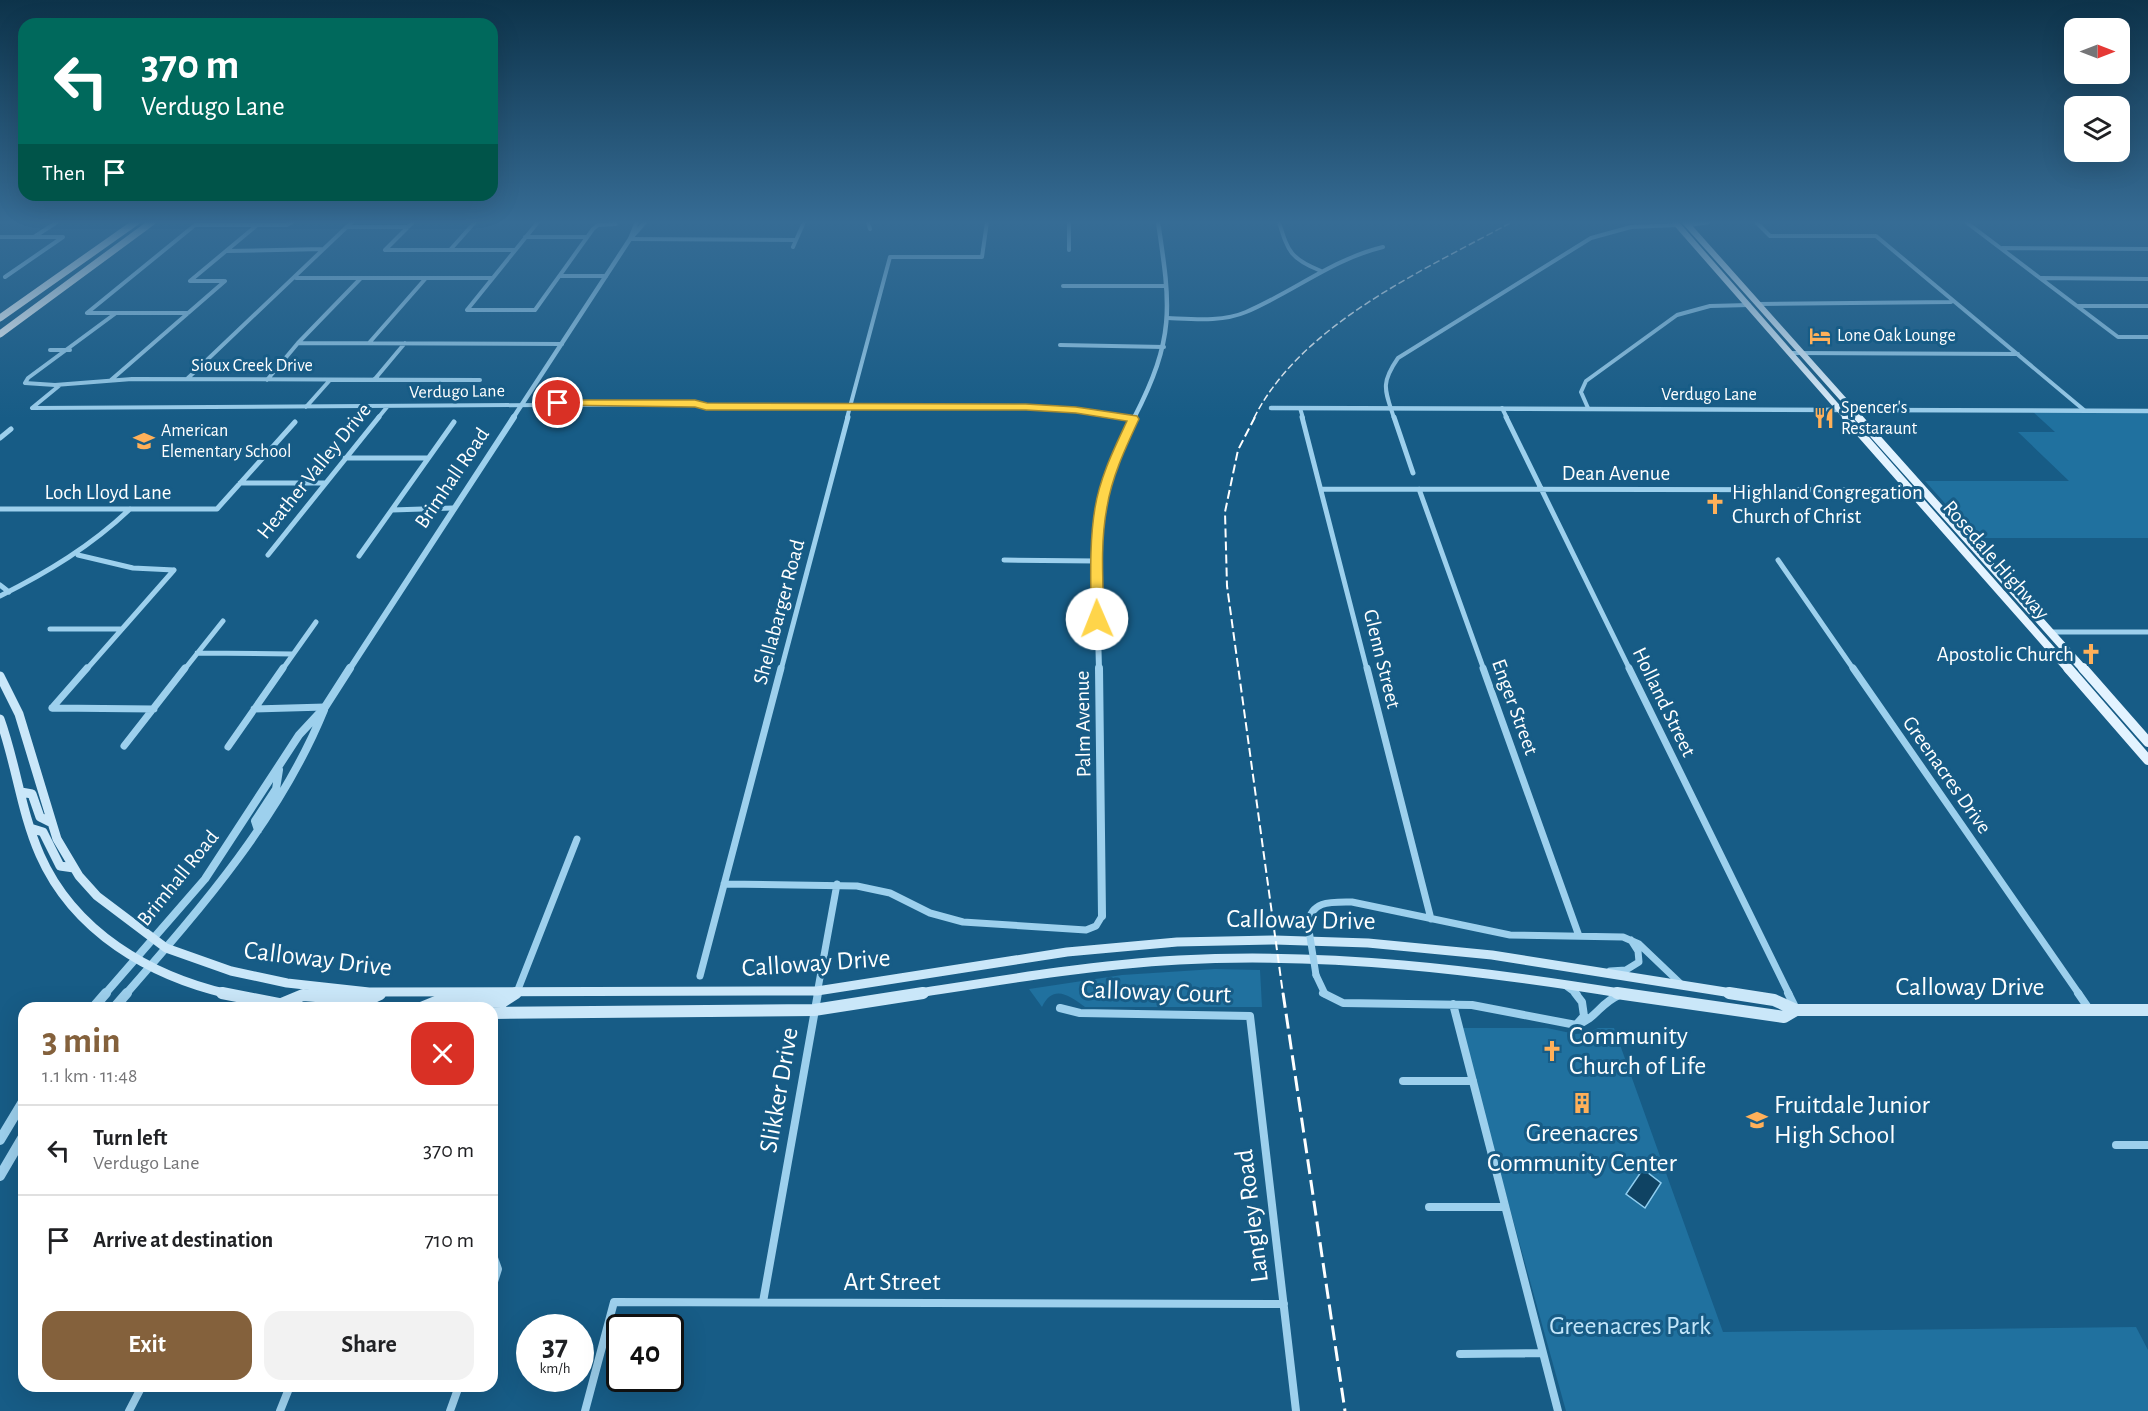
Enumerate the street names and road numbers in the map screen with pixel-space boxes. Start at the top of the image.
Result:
street label: Sioux Creek Drive [191,357,313,375]
street label: Verdugo Lane [409,382,505,402]
street label: Verdugo Lane [1661,386,1757,404]
street label: Heather Valley Drive [253,399,375,543]
street label: Brimhall Road [411,424,493,532]
street label: Dean Avenue [1562,463,1670,484]
street label: Loch Lloyd Lane [45,482,171,503]
street label: Rosedale Highway [1939,497,2053,624]
street label: Shellabarger Road [750,537,809,687]
street label: Glenn Street [1360,607,1405,711]
street label: Holland Street [1629,644,1700,760]
street label: Enger Street [1488,656,1542,758]
street label: Palm Avenue [1072,670,1094,778]
street label: Greenacres Drive [1899,712,1995,838]
street label: Brimhall Road [133,826,223,930]
street label: Calloway Drive [1226,906,1376,934]
street label: Calloway Drive [242,937,394,981]
street label: Calloway Drive [741,945,891,981]
street label: Calloway Drive [1895,974,2045,1000]
street label: Calloway Court [1080,976,1232,1008]
street label: Slikker Drive [755,1025,803,1155]
street label: Langley Road [1231,1148,1273,1284]
street label: Art Street [844,1269,940,1295]

